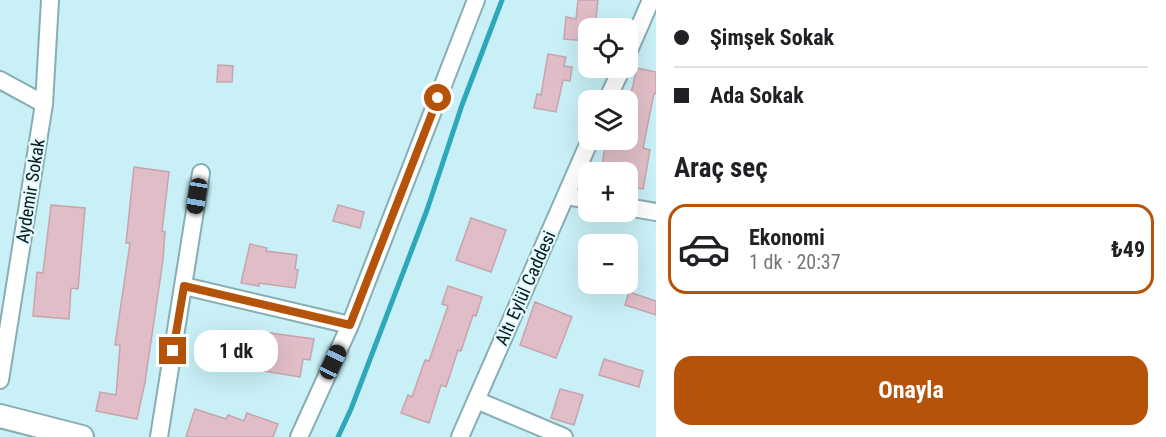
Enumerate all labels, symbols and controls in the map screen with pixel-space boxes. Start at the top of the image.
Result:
map controls [578,18,638,294]
button: locate [578,18,638,78]
text: Şimşek Sokak [710,25,834,50]
text: Ada Sokak [710,83,804,108]
route start [424,84,451,111]
button: layers [578,90,638,150]
street label: Aydemir Sokak [11,137,49,245]
text: Araç seç [674,152,768,184]
button: + [578,162,638,222]
car [185,177,209,215]
icon: car [677,222,731,276]
text: Ekonomi [749,225,825,250]
street label: Altı Eylül Caddesi [490,228,560,348]
button: − [578,234,638,294]
text: ₺49 [1111,237,1145,262]
text: 1 dk · 20:37 [749,250,841,274]
callout: 1 dk [194,330,278,372]
route end [159,337,186,364]
text: 1 dk [219,339,253,363]
car [317,342,349,382]
button: Onayla [674,356,1148,425]

